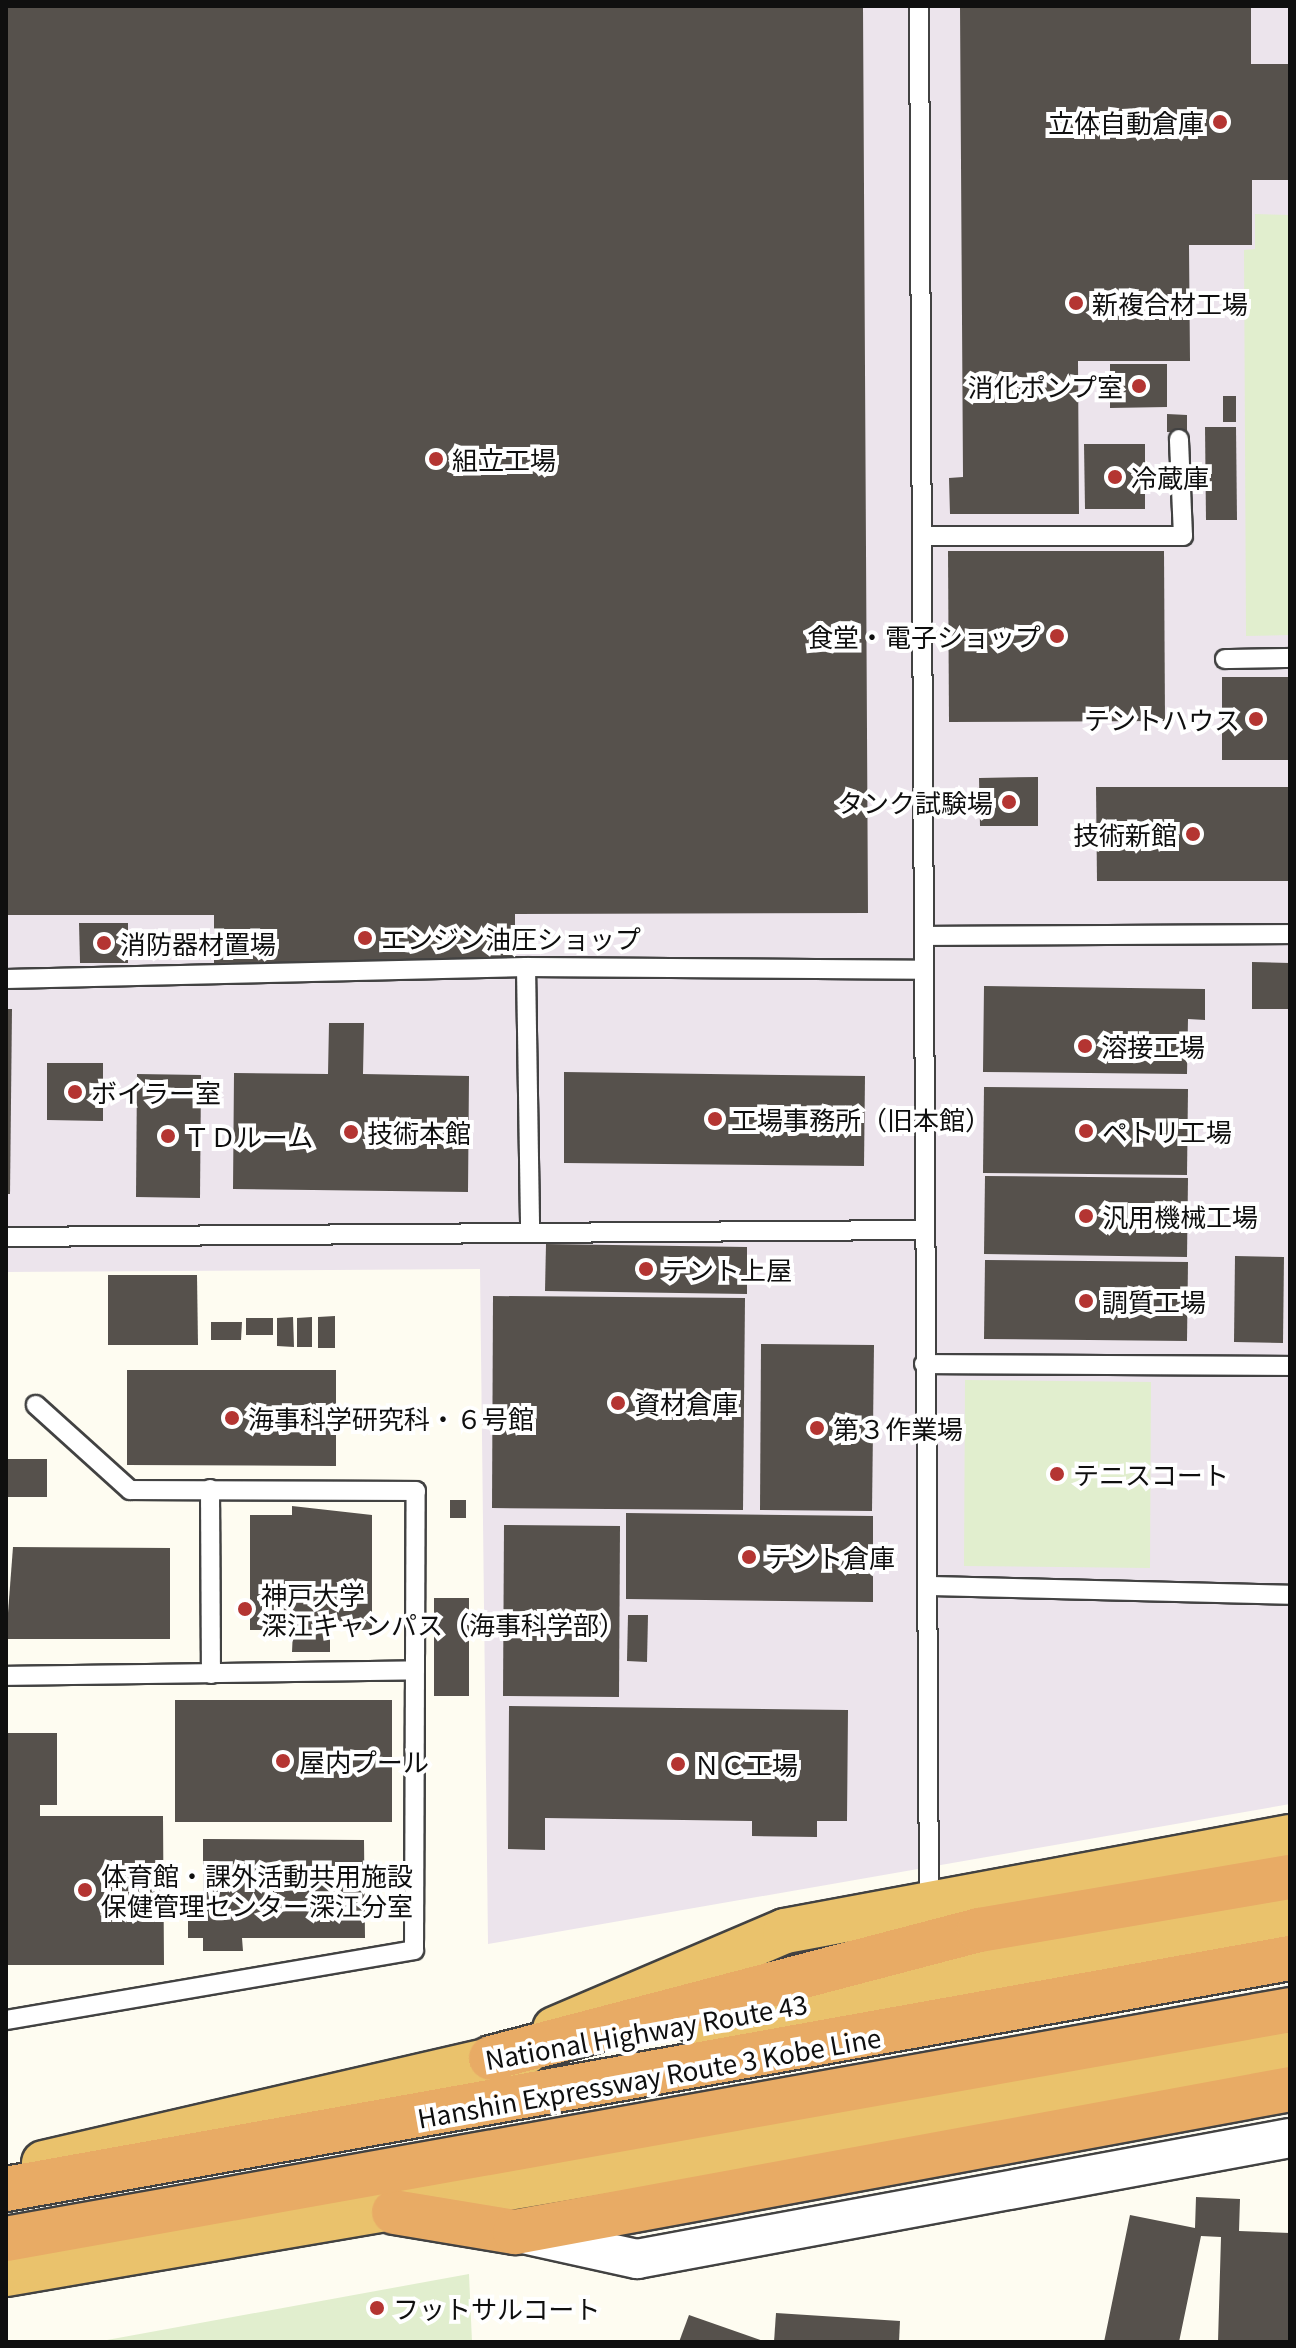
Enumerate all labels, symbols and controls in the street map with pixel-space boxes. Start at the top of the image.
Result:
place label: 立体自動倉庫 [1048,106,1204,138]
marker: 立体自動倉庫 [1211,113,1229,131]
place label: 新複合材工場 [1092,287,1248,319]
marker: 新複合材工場 [1067,294,1085,312]
place label: 消化ポンプ室 [967,370,1123,402]
marker: 消化ポンプ室 [1130,377,1148,395]
place label: 組立工場 [452,443,556,475]
marker: 組立工場 [427,450,445,468]
place label: 冷蔵庫 [1131,461,1209,493]
marker: 冷蔵庫 [1106,468,1124,486]
place label: 食堂・電子ショップ [807,620,1041,652]
marker: 食堂・電子ショップ [1048,627,1066,645]
place label: テントハウス [1084,703,1240,735]
marker: テントハウス [1247,710,1265,728]
place label: タンク試験場 [837,786,993,818]
marker: タンク試験場 [1000,793,1018,811]
place label: 技術新館 [1073,818,1177,850]
marker: 技術新館 [1184,825,1202,843]
place label: エンジン油圧ショップ [381,922,641,954]
place label: 消防器材置場 [120,927,276,959]
marker: エンジン油圧ショップ [356,929,374,947]
marker: 消防器材置場 [95,934,113,952]
place label: 溶接工場 [1101,1030,1205,1062]
marker: 溶接工場 [1076,1037,1094,1055]
place label: ボイラー室 [91,1076,221,1108]
marker: ボイラー室 [66,1083,84,1101]
place label: 工場事務所（旧本館） [731,1103,991,1135]
marker: 工場事務所（旧本館） [706,1110,724,1128]
place label: ペトリ工場 [1102,1115,1232,1147]
place label: 技術本館 [367,1116,471,1148]
place label: ＴＤルーム [184,1120,314,1152]
marker: ペトリ工場 [1077,1122,1095,1140]
marker: 技術本館 [342,1123,360,1141]
marker: ＴＤルーム [159,1127,177,1145]
place label: 汎用機械工場 [1102,1200,1258,1232]
marker: 汎用機械工場 [1077,1207,1095,1225]
place label: テント上屋 [662,1253,792,1285]
marker: テント上屋 [637,1260,655,1278]
place label: 調質工場 [1102,1285,1206,1317]
marker: 調質工場 [1077,1292,1095,1310]
place label: 資材倉庫 [634,1387,738,1419]
marker: 資材倉庫 [609,1394,627,1412]
place label: 海事科学研究科・６号館 [248,1402,534,1434]
marker: 海事科学研究科・６号館 [223,1409,241,1427]
place label: 第３作業場 [833,1412,963,1444]
marker: 第３作業場 [808,1419,826,1437]
place label: テニスコート [1073,1458,1229,1490]
marker: テニスコート [1048,1465,1066,1483]
place label: テント倉庫 [765,1541,895,1573]
marker: テント倉庫 [740,1548,758,1566]
place label: 神戸大学 深江キャンパス（海事科学部） [261,1578,625,1640]
marker: 神戸大学 深江キャンパス（海事科学部） [236,1600,254,1618]
place label: 屋内プール [299,1745,429,1777]
place label: ＮＣ工場 [694,1748,798,1780]
marker: 屋内プール [274,1752,292,1770]
marker: ＮＣ工場 [669,1755,687,1773]
place label: 体育館・課外活動共用施設 保健管理センター深江分室 [101,1859,413,1920]
marker: 体育館・課外活動共用施設 保健管理センター深江分室 [76,1881,94,1899]
street label: National Highway Route 43 [483,1987,809,2075]
street label: Hanshin Expressway Route 3 Kobe Line [415,2021,883,2133]
place label: フットサルコート [393,2292,601,2324]
marker: フットサルコート [368,2299,386,2317]

